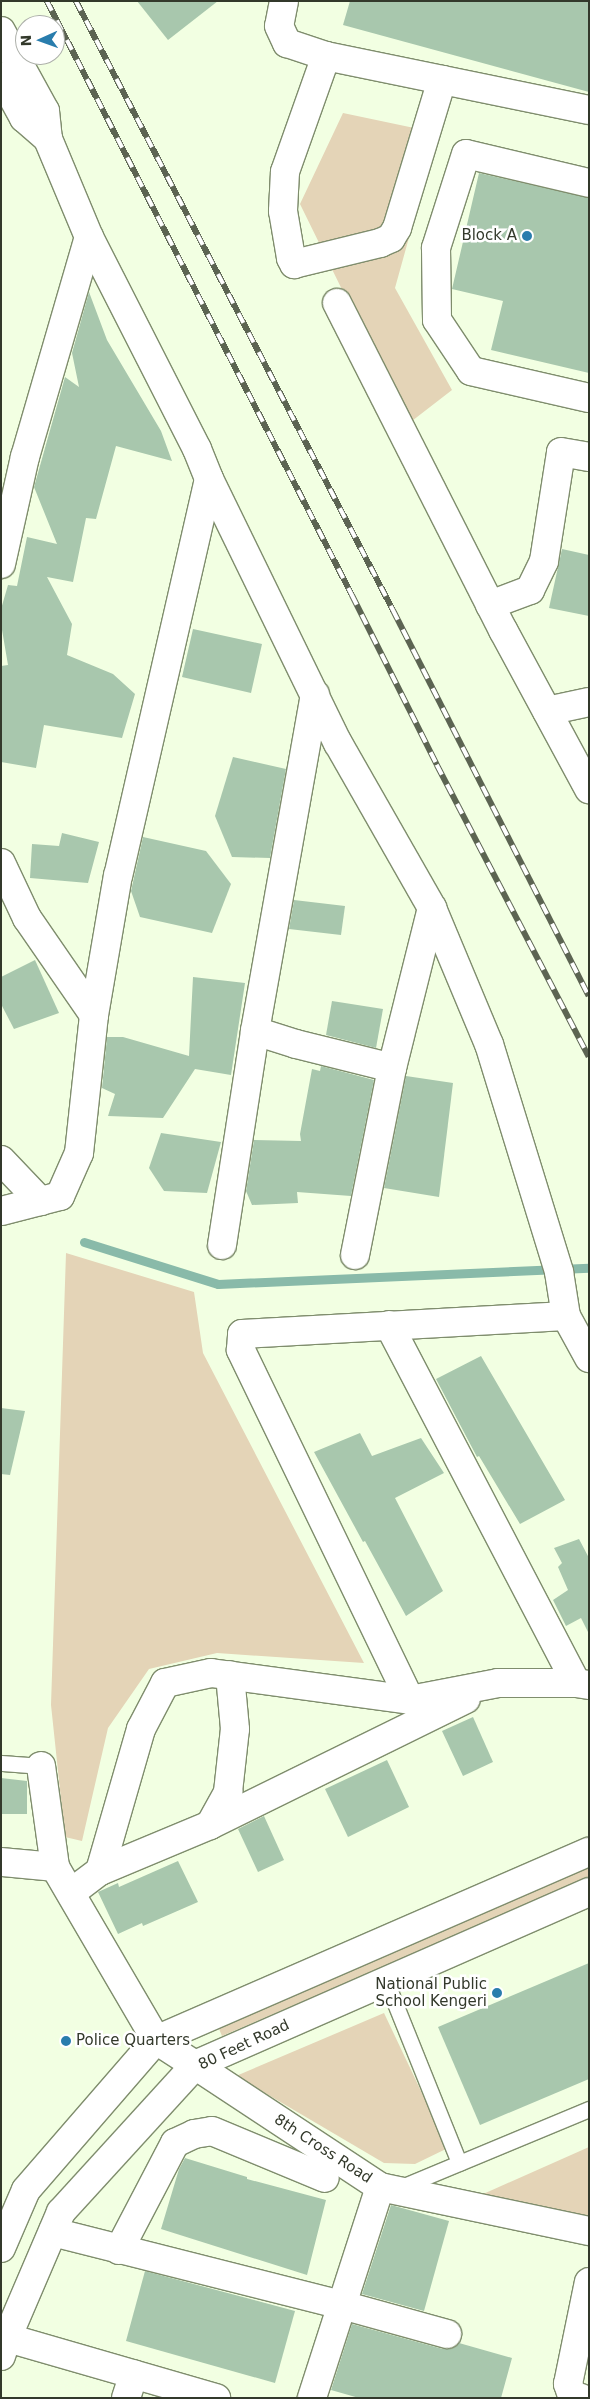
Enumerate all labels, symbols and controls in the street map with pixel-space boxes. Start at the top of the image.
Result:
north arrow [15,15,65,65]
text: N [18,34,34,47]
place label: Block A [461,227,517,245]
marker: Block A [521,230,533,242]
place label: National Public School Kengeri [375,1975,487,2010]
marker: National Public School Kengeri [491,1987,503,1999]
street label: 80 Feet Road [196,2016,292,2074]
place label: Police Quarters [76,2032,190,2050]
marker: Police Quarters [60,2035,72,2047]
street label: 8th Cross Road [271,2111,375,2187]

